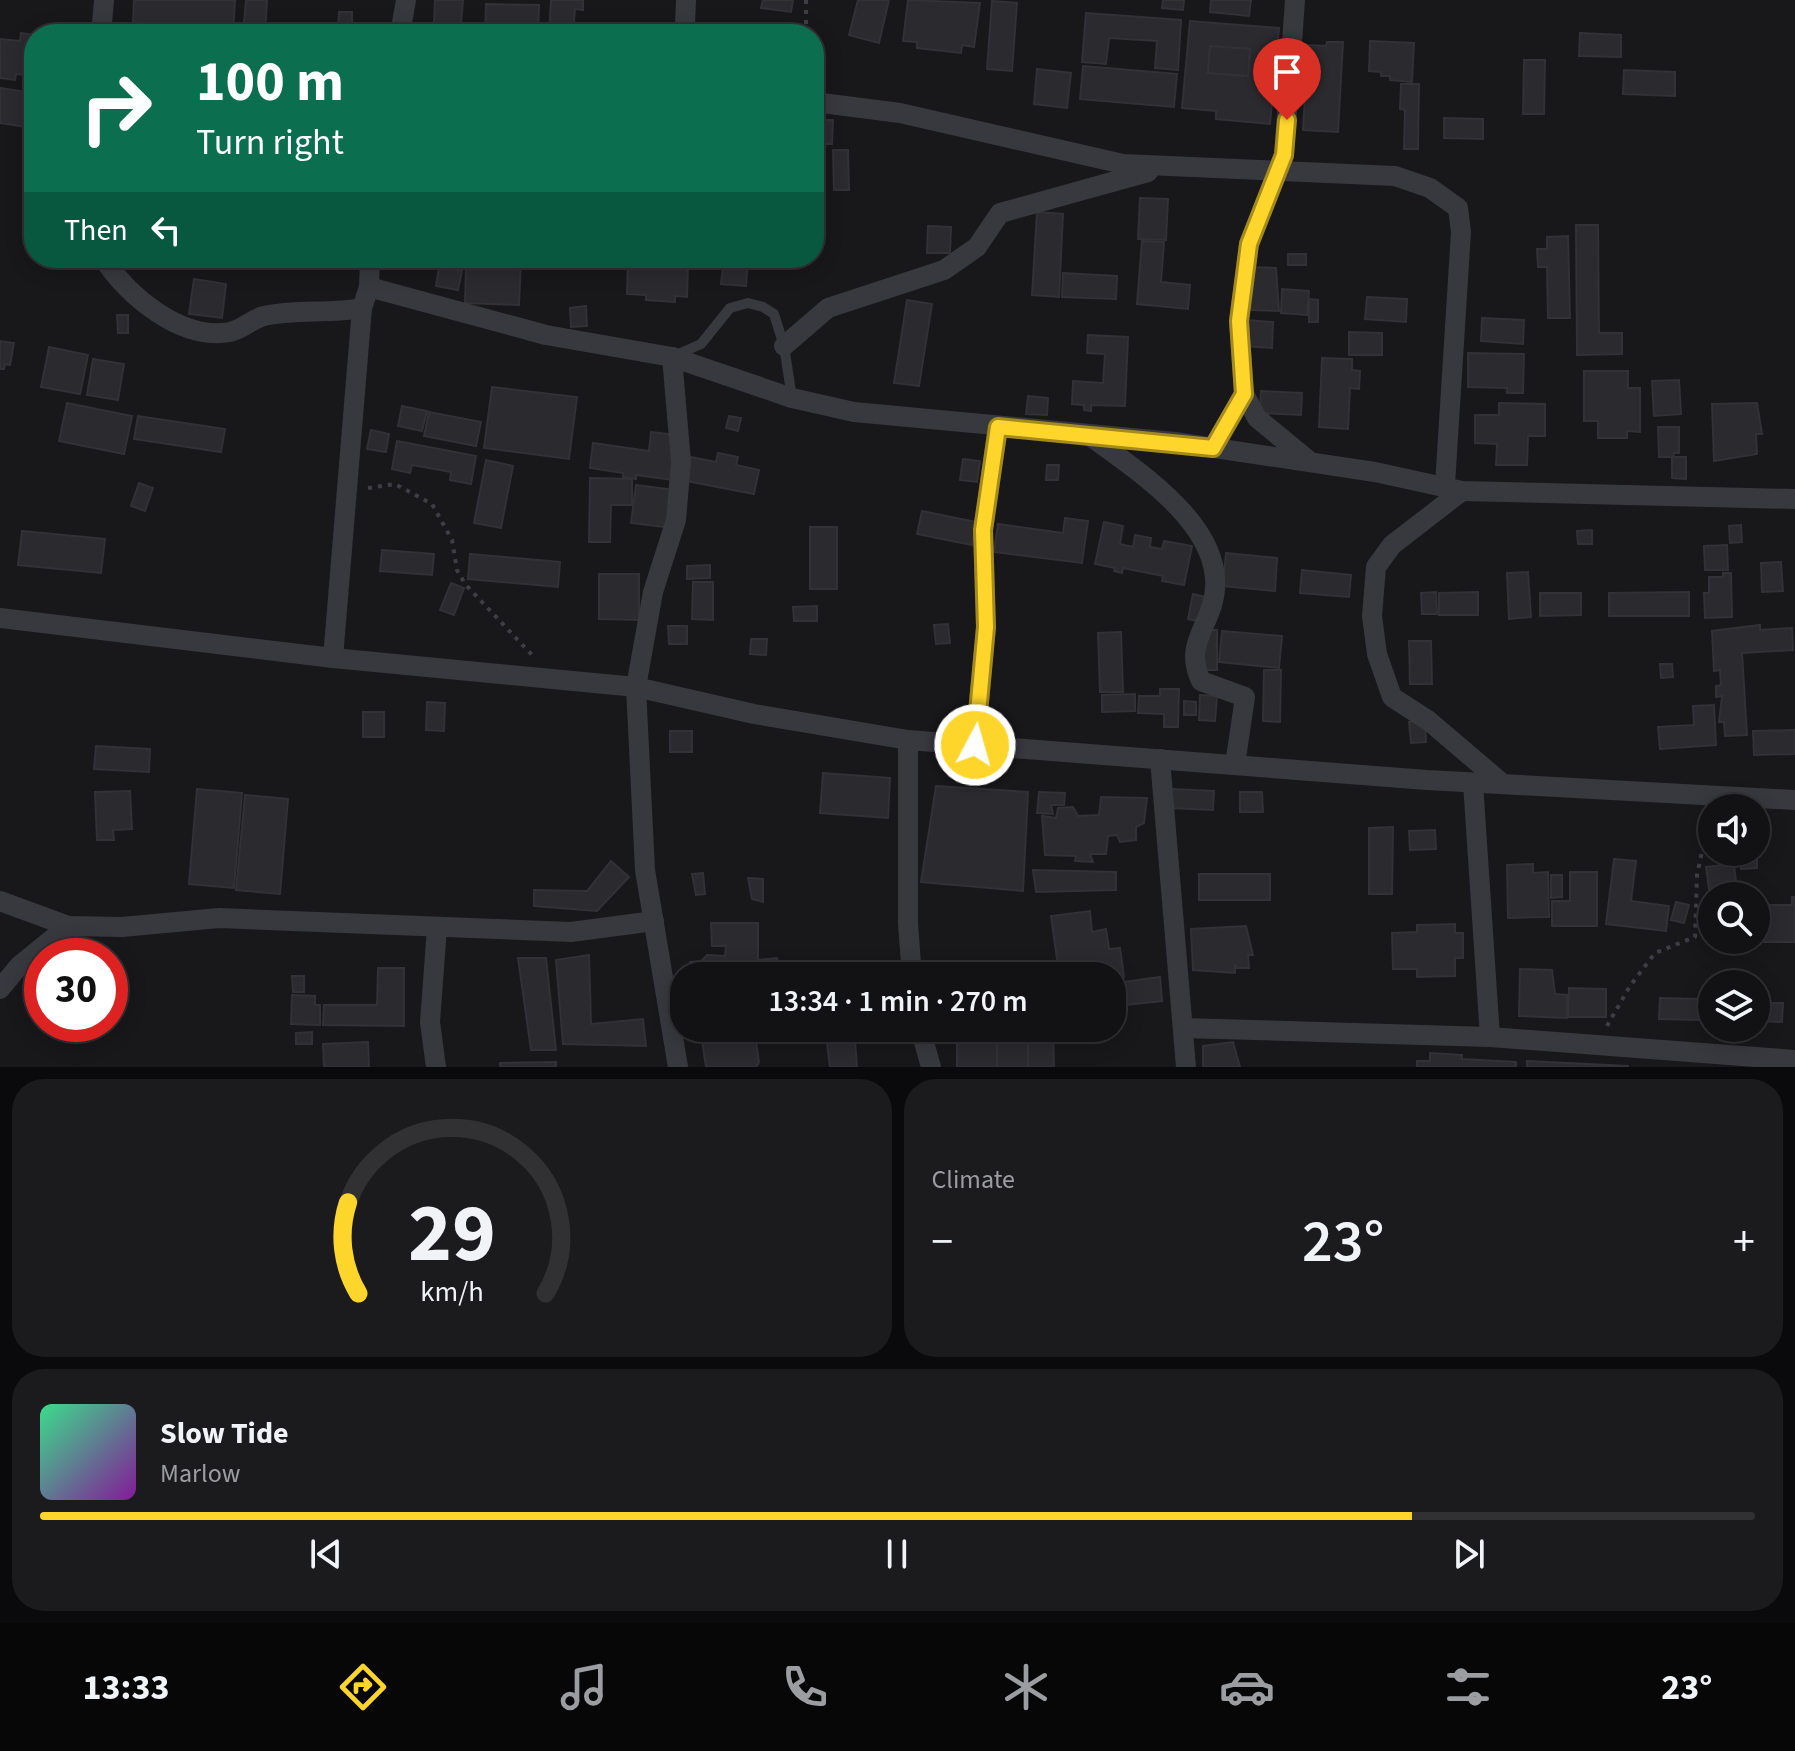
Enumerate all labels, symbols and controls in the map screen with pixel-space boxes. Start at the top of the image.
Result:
pin [1253,38,1321,120]
text: 100 m [196,43,344,122]
icon: arrive [1265,50,1309,94]
icon: right [64,56,168,160]
text: Turn right [196,117,344,168]
icon: left [144,208,188,252]
text: Then [64,209,128,252]
position arrow [933,703,1017,787]
map controls [1698,794,1770,1042]
button: sound [1698,794,1770,866]
button: search [1698,882,1770,954]
speed limit sign: 30 [24,938,128,1042]
button: layers [1698,970,1770,1042]
text: 13:34 · 1 min · 270 m [768,980,1028,1023]
text: Climate [932,1161,1015,1198]
text: 29 [408,1175,496,1293]
text: 23° [1302,1200,1384,1285]
text: − [932,1211,953,1274]
text: + [1733,1211,1755,1274]
text: km/h [420,1272,483,1312]
text: Slow Tide [160,1412,289,1455]
text: Marlow [160,1455,240,1492]
icon: previous [304,1532,348,1576]
icon: pause [875,1532,919,1576]
icon: next [1447,1532,1491,1576]
icon: directions [335,1659,391,1715]
icon: music [556,1659,612,1715]
icon: phone [777,1659,833,1715]
icon: climate [998,1659,1054,1715]
icon: car [1219,1659,1275,1715]
icon: filters [1440,1659,1496,1715]
text: 13:33 [83,1662,169,1713]
text: 23° [1661,1662,1712,1713]

